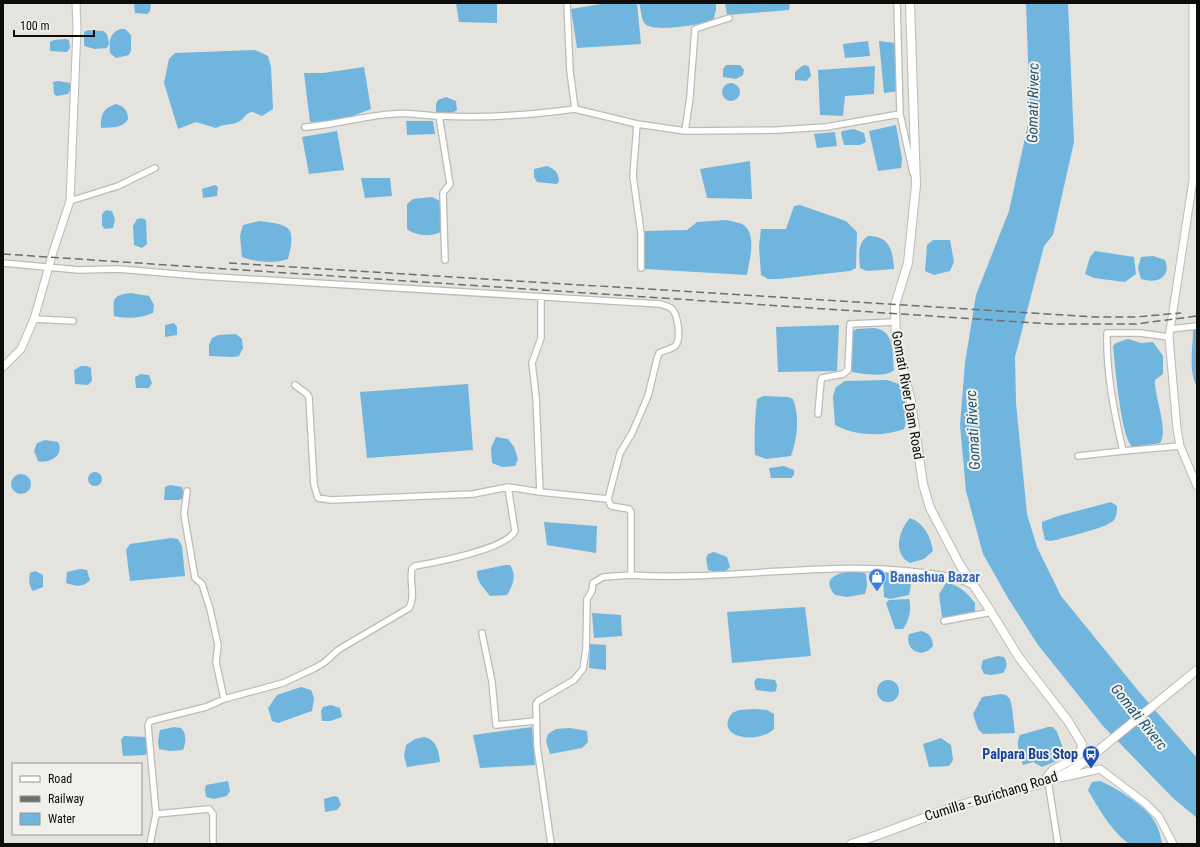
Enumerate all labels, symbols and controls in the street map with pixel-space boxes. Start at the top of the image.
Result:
scale bar [14,12,94,38]
text: 100 m [20,19,50,33]
water label: Gomati Riverc [1023,63,1043,143]
street label: Gomati River Dam Road [889,329,927,461]
water label: Gomati Riverc [962,389,984,470]
shop icon: Banashua Bazar [867,567,887,592]
place label: Banashua Bazar [890,569,980,585]
water label: Gomati Riverc [1107,680,1171,754]
bus stop icon: Palpara Bus Stop [1081,744,1101,769]
place label: Palpara Bus Stop [982,746,1078,762]
legend [12,763,142,835]
street label: Cumilla - Burichang Road [923,768,1059,824]
text: Road [48,772,72,786]
text: Railway [48,792,84,806]
text: Water [48,812,76,826]

